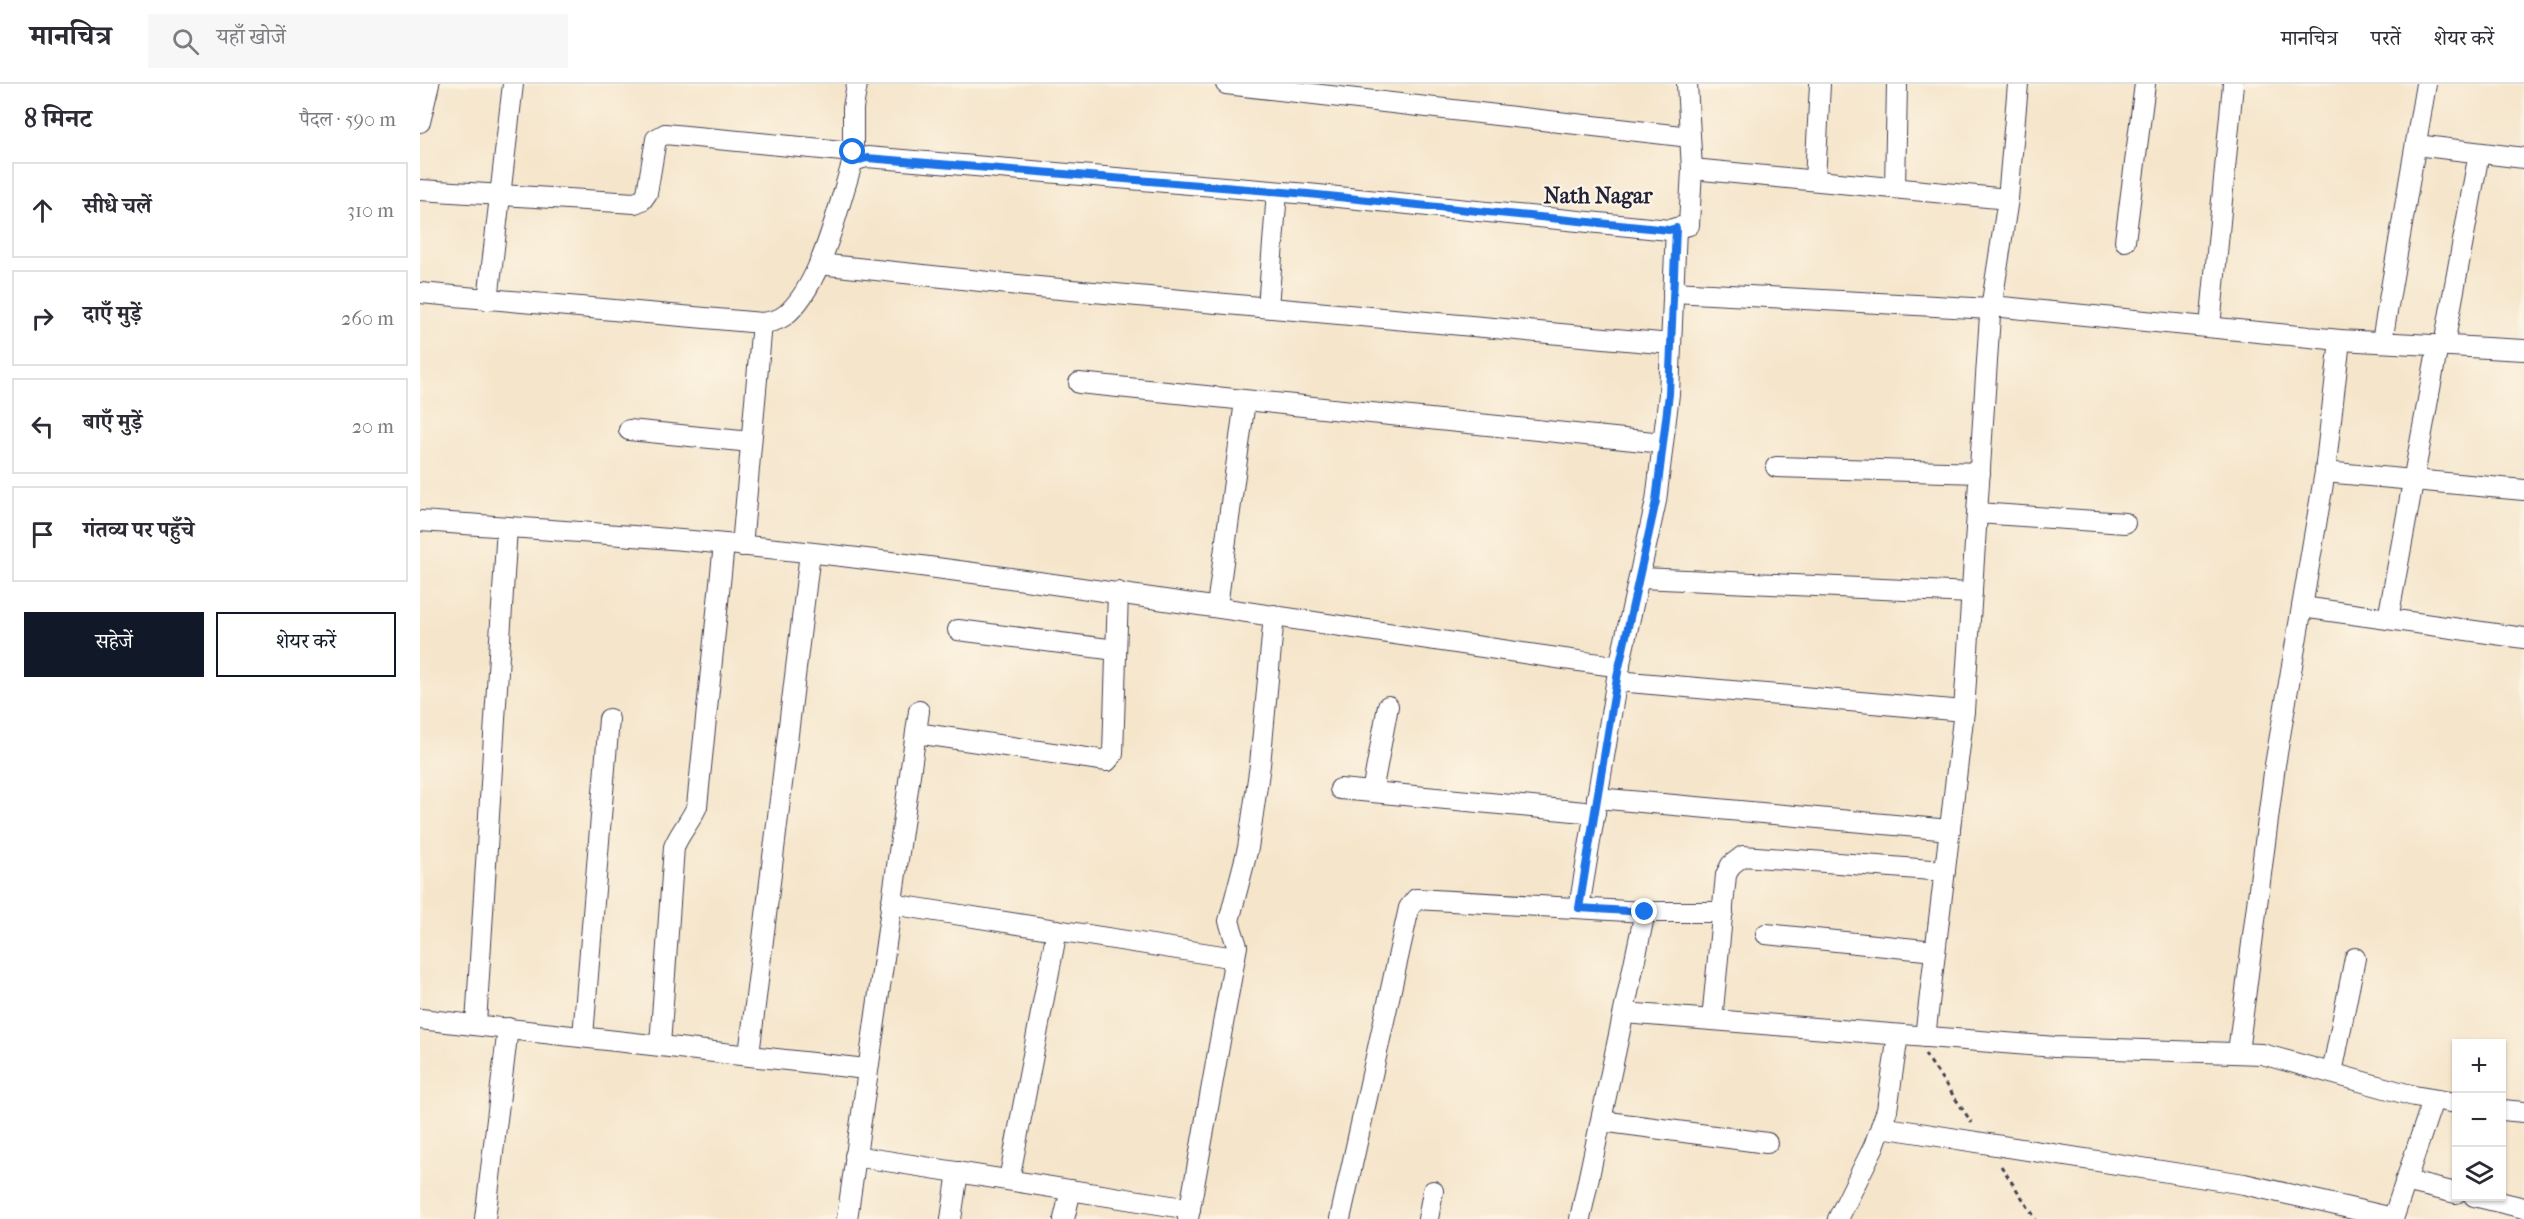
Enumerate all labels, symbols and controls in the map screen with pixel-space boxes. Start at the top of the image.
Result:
search box [148,14,568,68]
text: मानचित्र [30,19,112,52]
text: यहाँ खोजें [217,24,286,50]
icon: search [169,25,202,58]
text: मानचित्र [2281,26,2338,50]
text: परतें [2371,26,2401,50]
text: शेयर करें [2434,26,2494,50]
text: 8 मिनट [24,103,92,134]
text: पैदल · 590 m [300,108,396,131]
route start [839,138,865,164]
district label: Nath Nagar [1544,183,1653,209]
text: सीधे चलें [83,193,152,219]
icon: ahead [26,194,59,227]
text: 310 m [347,199,394,222]
text: दाएँ मुड़ें [83,301,142,327]
icon: right [26,302,59,335]
text: 260 m [341,307,394,330]
text: बाएँ मुड़ें [83,409,142,435]
icon: left [26,410,59,443]
text: 20 m [352,415,394,438]
text: गंतव्य पर पहुँचे [83,517,194,543]
icon: arrive [26,518,59,551]
button: सहेजें [24,612,204,677]
button: शेयर करें [216,612,396,677]
route end [1631,898,1657,924]
map controls [2452,1039,2506,1201]
button: + [2452,1039,2506,1093]
button: − [2452,1093,2506,1147]
button: layers [2452,1147,2506,1201]

